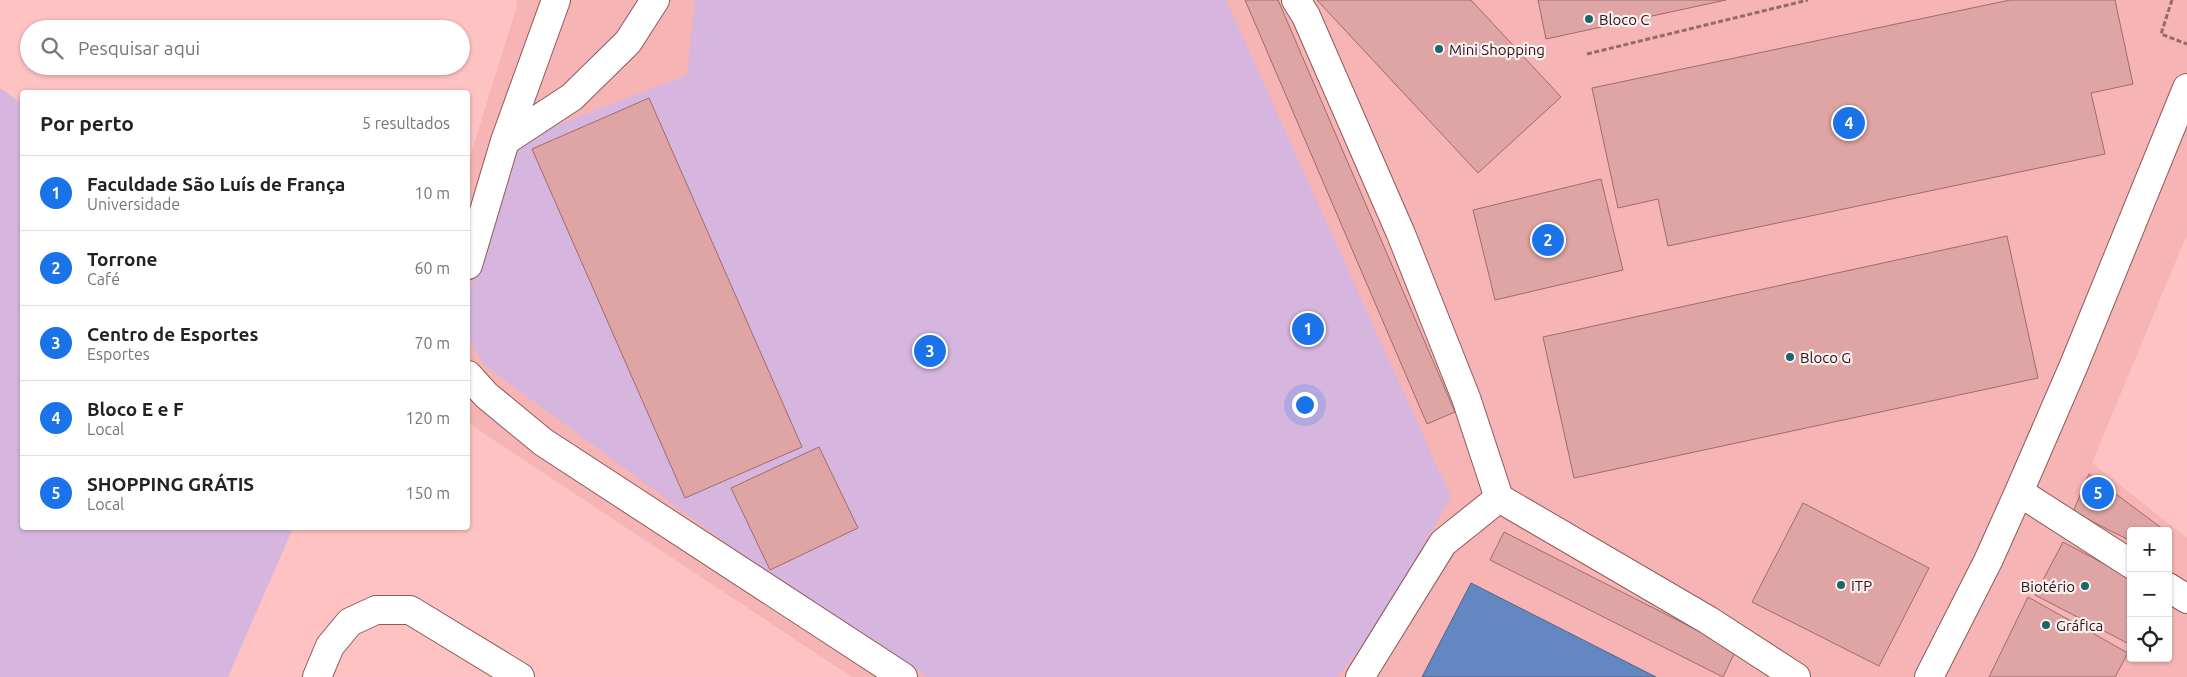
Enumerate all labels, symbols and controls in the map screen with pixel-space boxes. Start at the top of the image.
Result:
place label: Bloco C [1599,11,1650,28]
marker: Bloco C [1583,13,1595,25]
search box [20,20,470,75]
icon: search [38,34,66,62]
text: Pesquisar aqui [78,37,200,59]
place label: Mini Shopping [1449,41,1545,58]
marker: Mini Shopping [1433,43,1445,55]
pin: 4 [1833,104,1865,142]
text: Por perto [40,111,134,135]
text: 5 resultados [362,114,450,132]
text: Faculdade São Luís de França [87,173,345,195]
text: 1 [51,184,61,202]
text: 10 m [414,184,450,202]
text: Universidade [87,195,180,213]
pin: 2 [1532,221,1564,259]
text: Torrone [87,248,158,270]
text: 2 [51,259,61,277]
text: 60 m [414,259,450,277]
text: Café [87,270,120,288]
pin: 1 [1292,310,1324,348]
text: Centro de Esportes [87,323,258,345]
pin: 3 [914,332,946,370]
text: 3 [51,334,61,352]
text: 70 m [414,334,450,352]
text: Esportes [87,345,150,363]
place label: Bloco G [1800,349,1851,366]
marker: Bloco G [1784,351,1796,363]
your location [1292,392,1318,418]
text: Bloco E e F [87,398,184,420]
text: 4 [51,409,61,427]
text: 120 m [405,409,450,427]
text: Local [87,420,124,438]
text: SHOPPING GRÁTIS [87,473,254,495]
pin: 5 [2082,474,2114,512]
text: 5 [51,484,61,502]
text: 150 m [405,484,450,502]
text: Local [87,495,124,513]
map controls [2127,527,2172,662]
button: + [2127,527,2172,572]
button: − [2127,572,2172,617]
place label: ITP [1851,577,1872,594]
place label: Biotério [2021,578,2075,595]
marker: ITP [1835,579,1847,591]
marker: Biotério [2079,580,2091,592]
place label: Gráfica [2056,617,2103,634]
button: locate [2127,617,2172,662]
marker: Gráfica [2040,619,2052,631]

